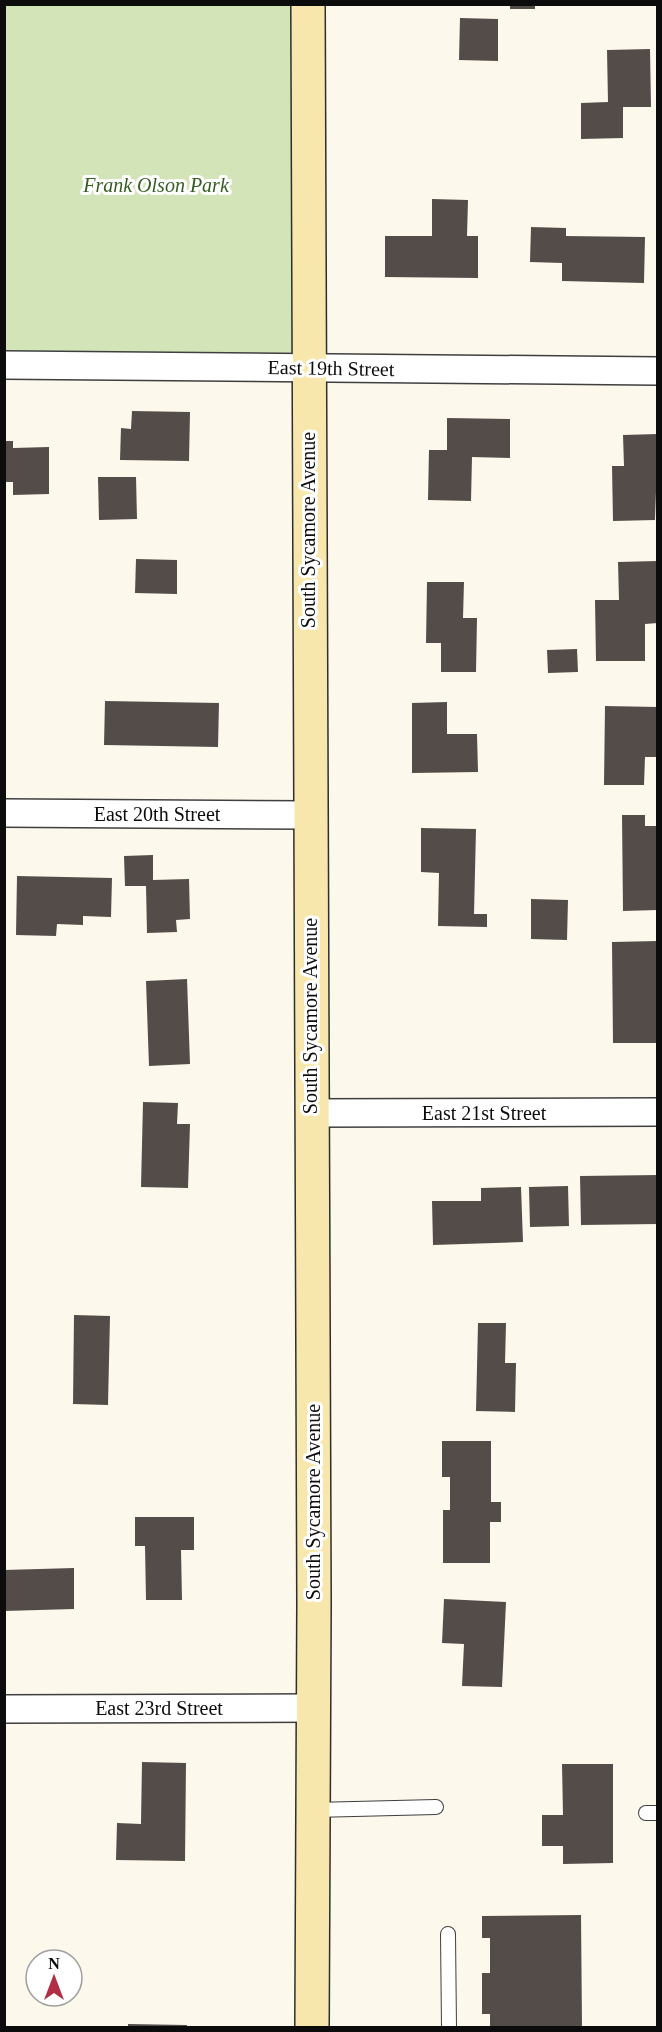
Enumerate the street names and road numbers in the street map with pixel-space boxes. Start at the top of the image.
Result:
street label: East 19th Street [267,356,395,380]
street label: South Sycamore Avenue [297,432,320,628]
street label: East 20th Street [94,803,221,825]
street label: South Sycamore Avenue [299,918,322,1114]
street label: East 21st Street [422,1102,547,1124]
street label: South Sycamore Avenue [302,1404,325,1600]
street label: East 23rd Street [95,1697,223,1719]

